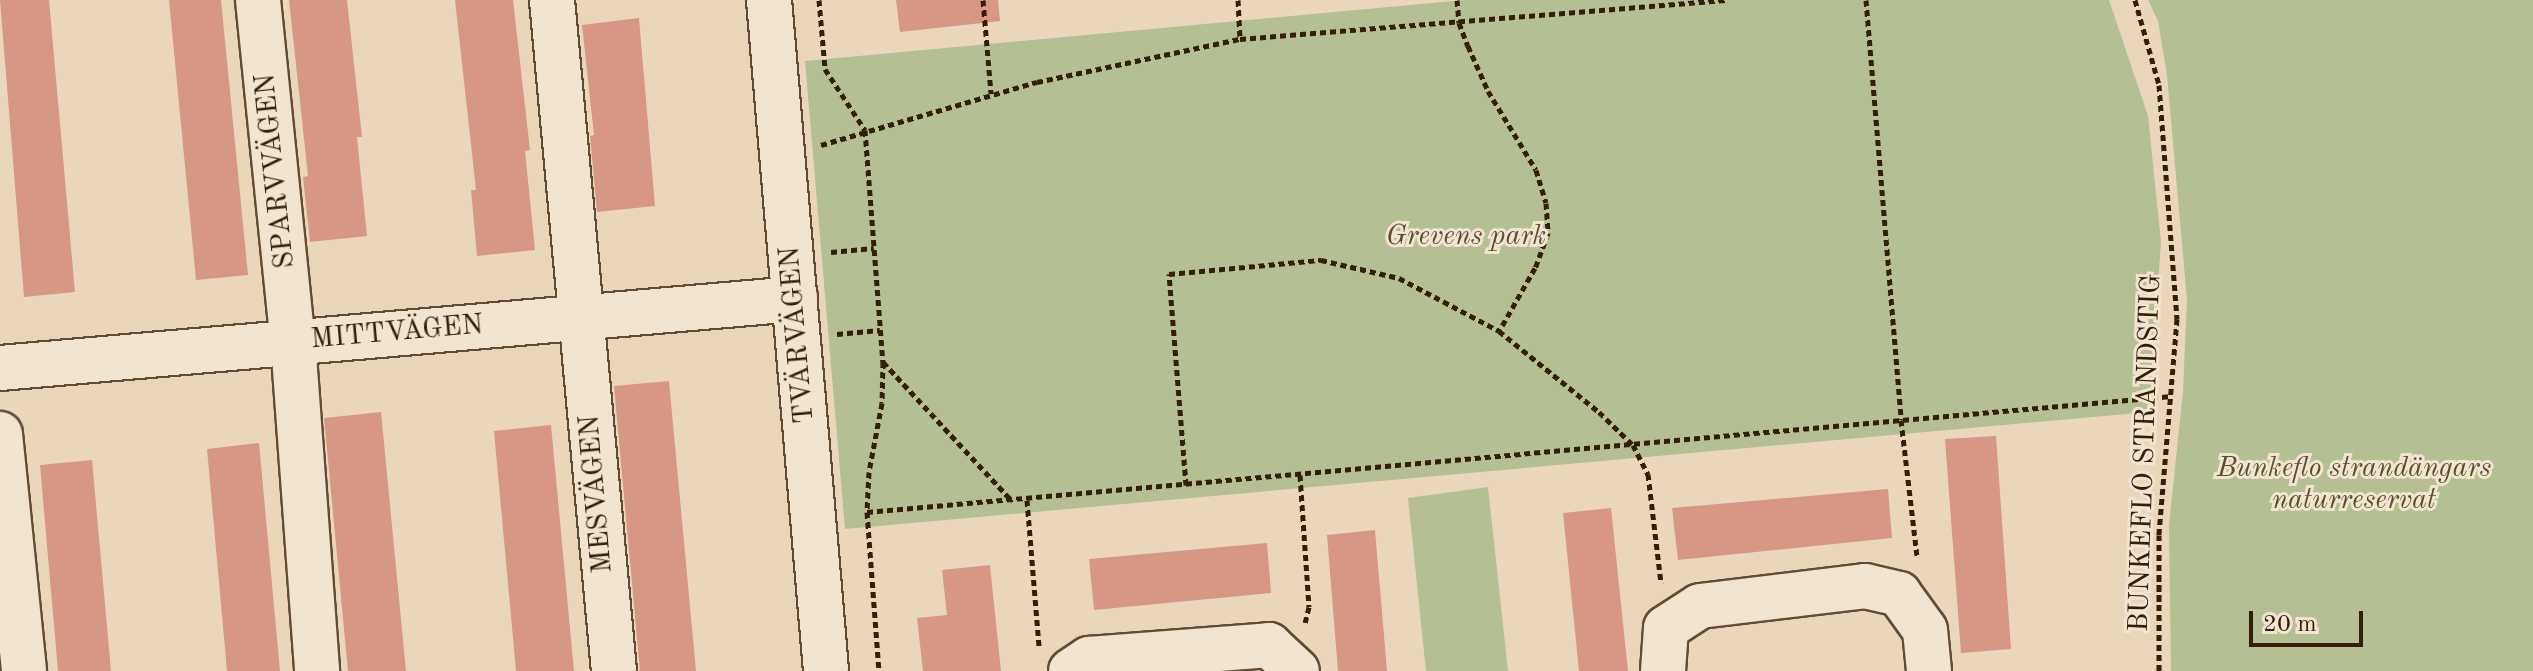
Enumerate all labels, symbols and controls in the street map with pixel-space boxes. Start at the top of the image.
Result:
street label: SPARVVÄGEN [249,72,303,270]
park label: Grevens park [1386,220,1546,254]
street label: TVÄRVÄGEN [774,245,822,425]
street label: BUNKEFLO STRANDSTIG [2123,273,2169,633]
street label: MITTVÄGEN [309,309,485,357]
street label: MESVÄGEN [573,413,621,575]
park label: Bunkeflo strandängars naturreservat [2217,452,2491,518]
scale bar [2253,595,2367,645]
text: 20 m [2263,613,2317,637]

